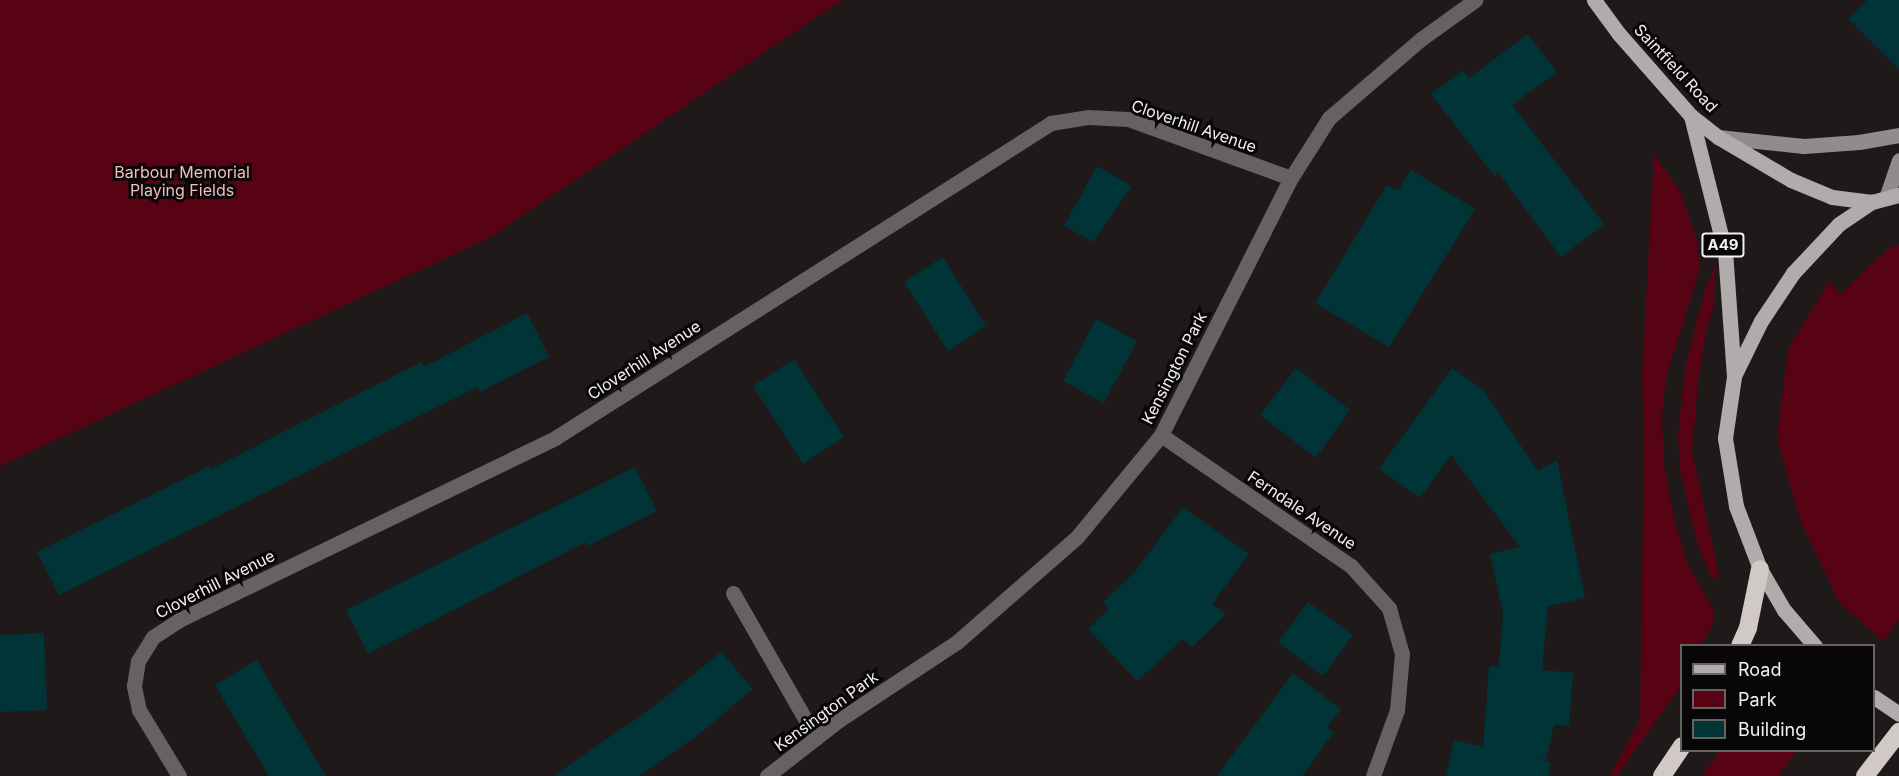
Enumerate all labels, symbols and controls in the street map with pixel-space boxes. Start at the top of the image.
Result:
street label: Saintfield Road [1630,20,1722,116]
street label: Cloverhill Avenue [1129,96,1259,156]
park label: Barbour Memorial Playing Fields [114,162,250,200]
road number: A49 [1700,233,1746,257]
street label: Kensington Park [1137,309,1211,427]
street label: Cloverhill Avenue [584,316,704,404]
street label: Ferndale Avenue [1244,467,1360,553]
street label: Cloverhill Avenue [152,546,278,622]
legend [1680,644,1875,752]
text: Road [1738,659,1781,680]
street label: Kensington Park [770,667,882,755]
text: Park [1738,689,1777,710]
text: Building [1738,719,1806,740]

